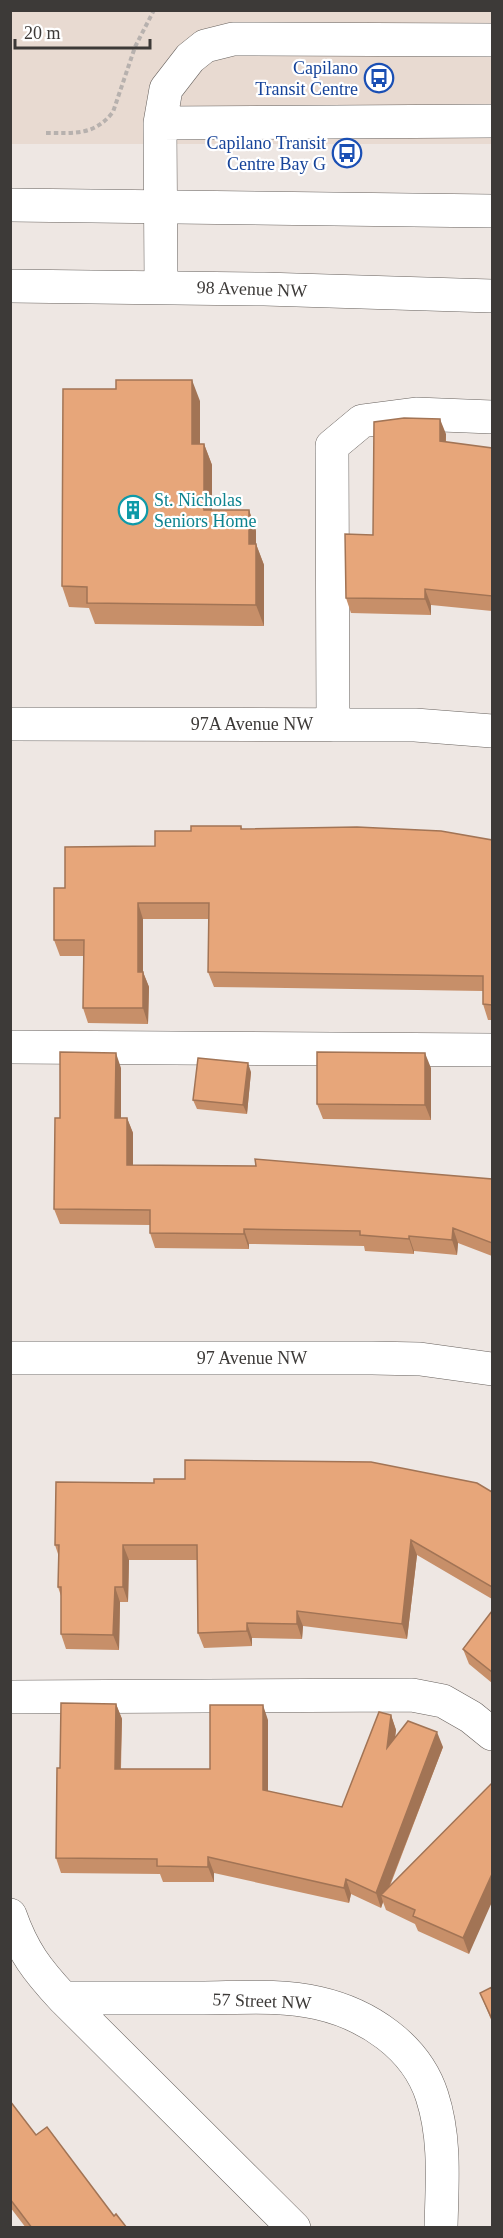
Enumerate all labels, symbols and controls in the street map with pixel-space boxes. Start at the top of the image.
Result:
scale bar [15,12,150,50]
text: 20 m [24,23,61,43]
place label: Capilano Transit Centre [255,58,358,99]
bus stop icon: Capilano Transit Centre [363,62,395,94]
place label: Capilano Transit Centre Bay G [206,133,326,174]
bus stop icon: Capilano Transit Centre Bay G [331,137,363,169]
street label: 98 Avenue NW [196,277,308,301]
place label: St. Nicholas Seniors Home [154,490,257,531]
building icon: St. Nicholas Seniors Home [117,494,149,526]
street label: 97A Avenue NW [191,714,313,734]
street label: 97 Avenue NW [197,1348,307,1368]
street label: 57 Street NW [212,1989,312,2013]

